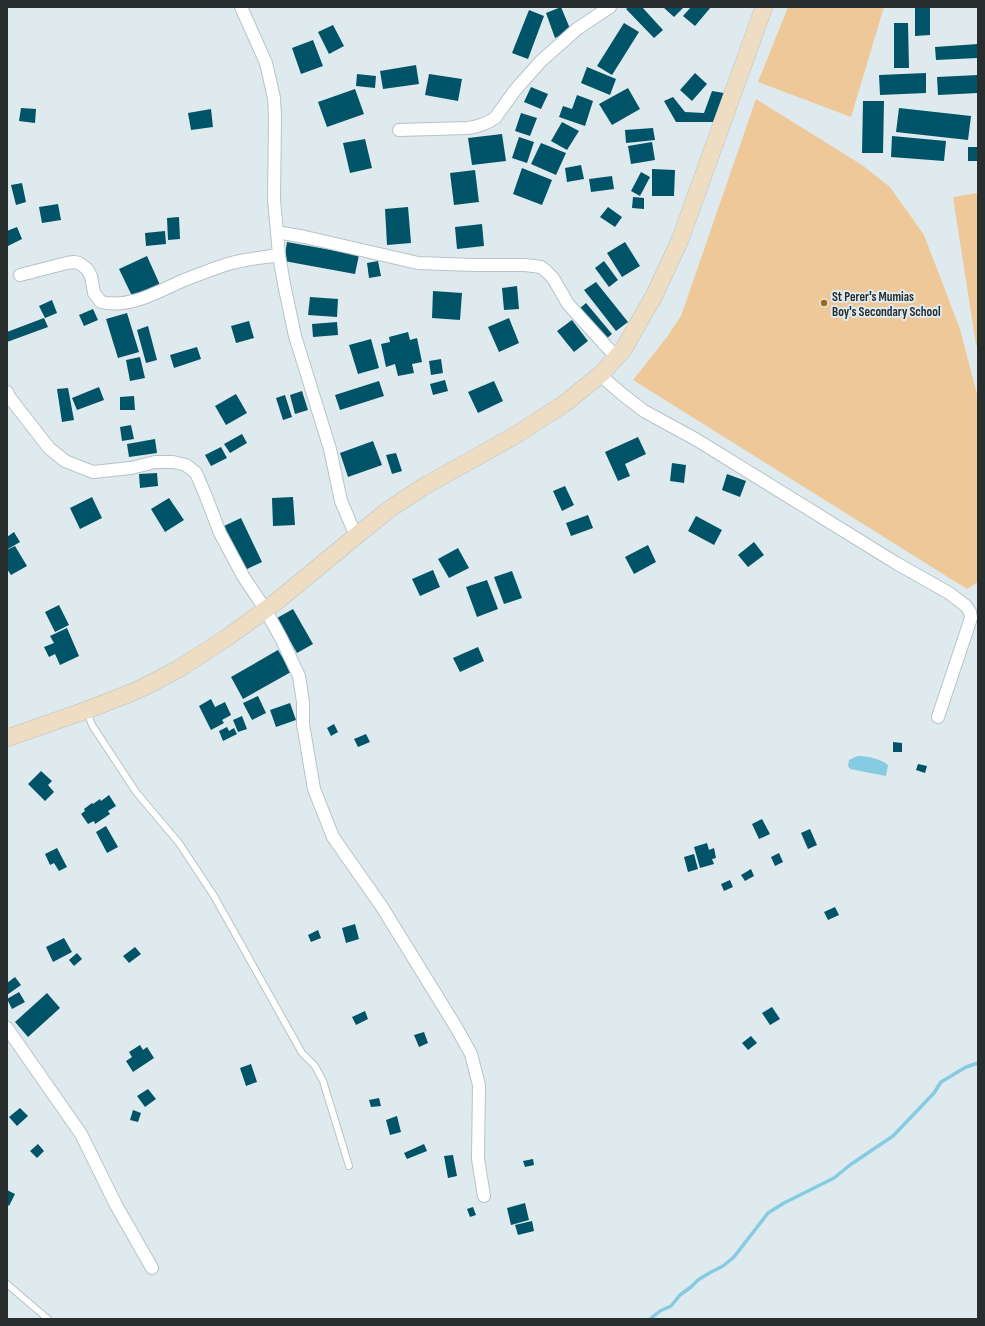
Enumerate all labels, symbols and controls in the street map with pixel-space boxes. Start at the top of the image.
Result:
place label: St Perer's Mumias Boy's Secondary School [832,289,941,320]
marker: St Perer's Mumias Boy's Secondary School [819,298,829,308]

